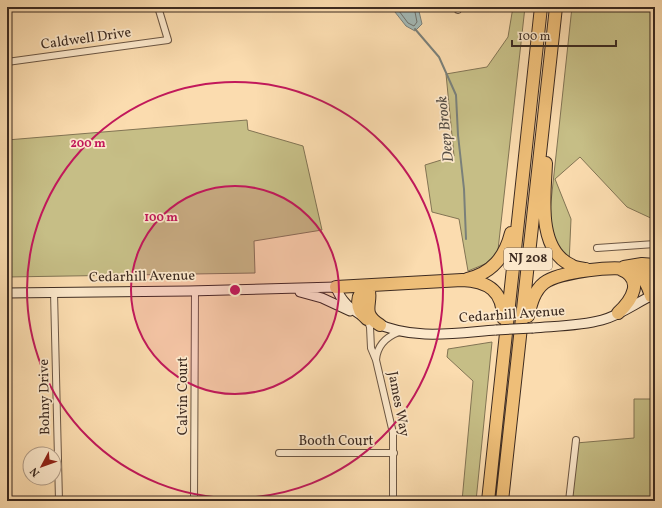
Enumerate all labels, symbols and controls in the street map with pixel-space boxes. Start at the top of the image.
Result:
scale bar [512,22,616,48]
street label: Caldwell Drive [40,23,133,55]
text: 100 m [518,29,551,45]
water label: Deep Brook [432,95,460,163]
text: 200 m [70,136,106,152]
text: 100 m [144,210,178,226]
road number: NJ 208 [504,248,552,270]
street label: Cedarhill Avenue [89,267,196,287]
centre of rings [228,283,242,297]
street label: Cedarhill Avenue [458,302,566,328]
street label: Calvin Court [174,357,193,435]
street label: Bohny Drive [35,358,55,435]
street label: James Way [382,370,414,439]
street label: Booth Court [299,432,374,451]
north arrow [22,446,62,486]
text: N [27,464,44,480]

